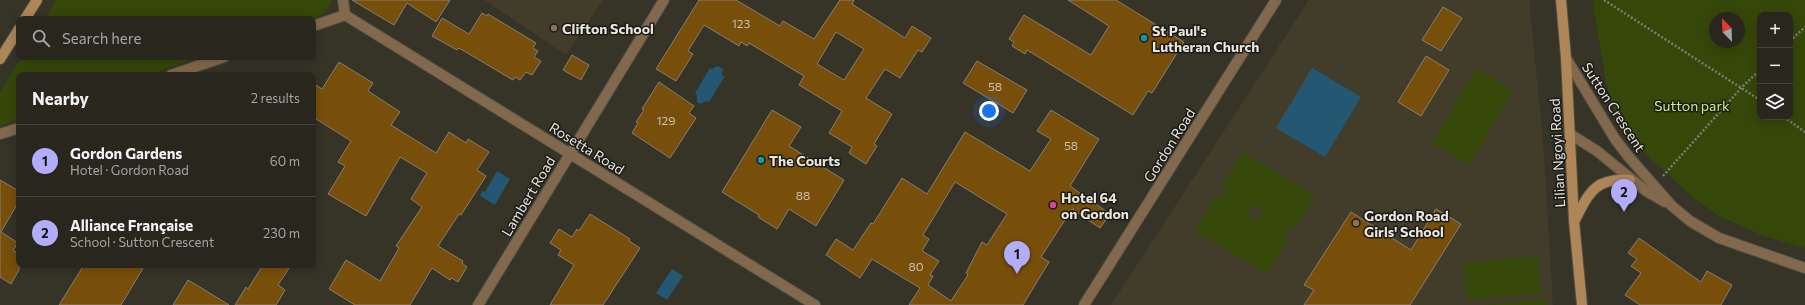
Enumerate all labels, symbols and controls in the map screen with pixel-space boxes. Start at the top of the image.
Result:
north arrow [1709,12,1745,48]
map controls [1757,12,1793,120]
button: + [1757,12,1793,48]
search box [16,16,316,60]
house number: 123 [732,16,750,30]
place label: Clifton School [562,20,654,37]
place label: St Paul's Lutheran Church [1152,22,1259,55]
marker: Clifton School [549,23,559,33]
icon: search [30,27,52,49]
text: Search here [62,29,141,47]
marker: St Paul's Lutheran Church [1139,33,1149,43]
button: − [1757,48,1793,84]
street label: Sutton Crescent [1579,59,1649,155]
house number: 58 [988,79,1002,93]
button: layers [1757,84,1793,120]
text: Nearby [32,88,89,109]
text: 2 results [251,90,300,106]
park label: Sutton park [1654,97,1730,114]
street label: Lilian Ngoyi Road [1546,98,1568,208]
your location [979,101,999,121]
street label: Gordon Road [1140,105,1198,185]
house number: 129 [656,113,676,127]
street label: Rosetta Road [546,118,628,178]
house number: 58 [1064,138,1078,152]
text: Gordon Gardens [70,144,182,162]
place label: The Courts [769,152,841,169]
text: 1 [42,153,48,169]
text: 60 m [270,153,300,169]
street label: Lambert Road [498,153,558,239]
marker: The Courts [756,155,766,165]
text: Hotel · Gordon Road [70,162,189,178]
pin: 2 [1611,179,1637,212]
house number: 88 [796,188,810,202]
place label: Hotel 64 on Gordon [1061,189,1129,222]
marker: Hotel 64 on Gordon [1048,200,1058,210]
place label: Gordon Road Girls' School [1364,207,1449,240]
text: Alliance Française [70,216,193,234]
marker: Gordon Road Girls' School [1351,218,1361,228]
text: 2 [41,225,49,241]
text: 230 m [263,225,300,241]
text: School · Sutton Crescent [70,234,214,250]
pin: 1 [1004,241,1030,274]
house number: 80 [908,259,924,273]

